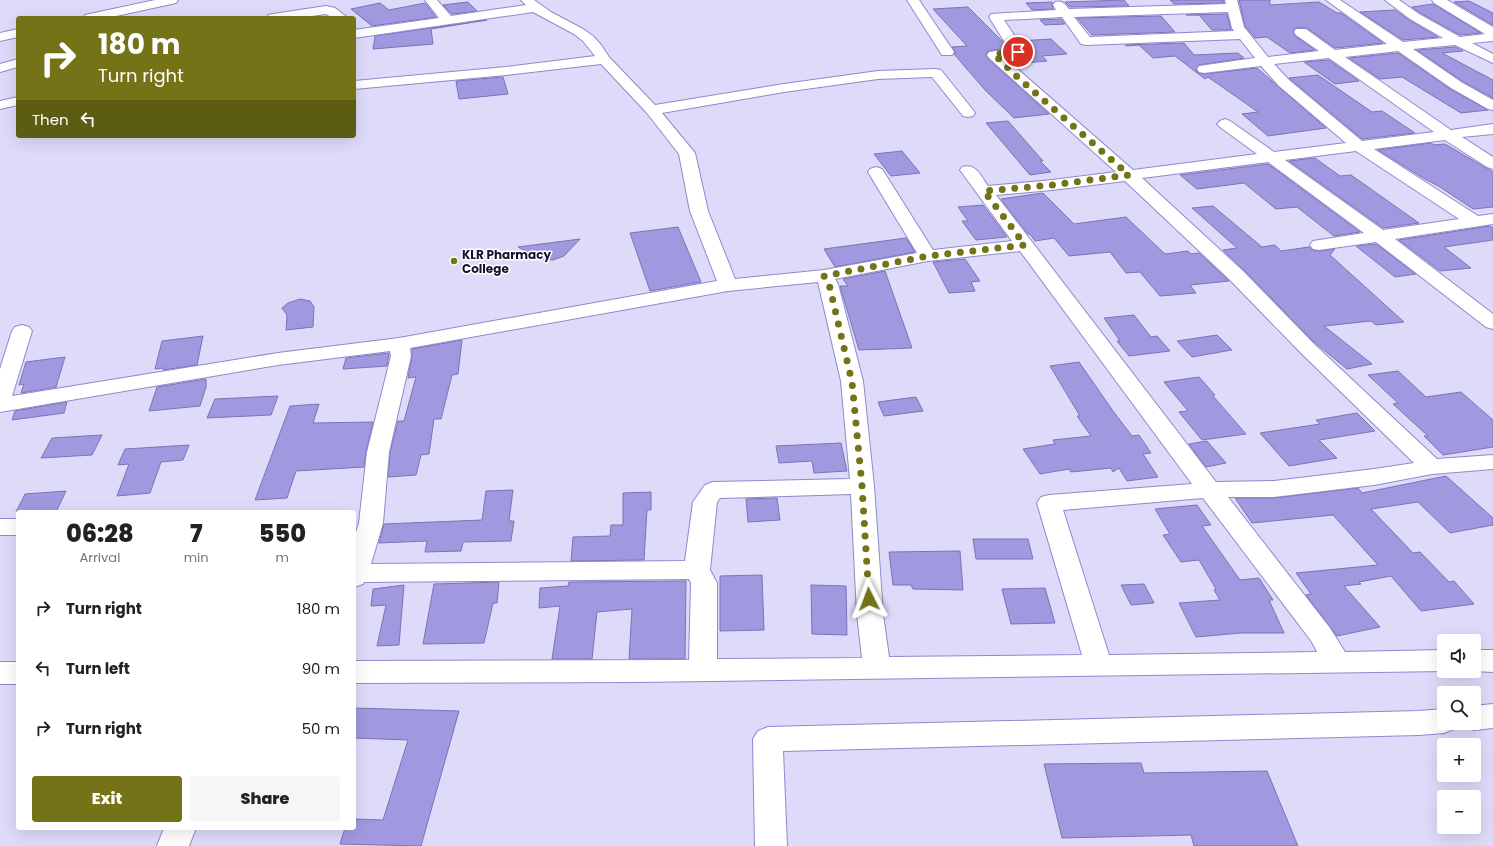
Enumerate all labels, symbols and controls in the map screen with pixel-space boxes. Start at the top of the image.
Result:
text: 180 m [98,25,181,64]
icon: right [32,32,84,84]
pin [1001,35,1035,69]
icon: arrive [1007,41,1029,63]
text: Turn right [98,63,184,88]
icon: left [77,108,99,130]
text: Then [32,109,69,130]
place label: KLR Pharmacy College [462,246,551,277]
marker: KLR Pharmacy College [449,256,459,266]
text: 06:28 [66,517,134,550]
text: 7 [190,517,202,550]
text: 550 [259,517,306,550]
text: Arrival [79,548,120,567]
text: min [184,548,209,567]
text: m [276,548,289,567]
position arrow [848,578,890,620]
icon: right [32,597,54,619]
text: Turn right [66,598,142,619]
text: 180 m [297,598,340,619]
map controls [1437,634,1481,834]
button: sound [1437,634,1481,678]
icon: left [32,657,54,679]
text: Turn left [66,658,130,679]
text: 90 m [302,658,340,679]
button: search [1437,686,1481,730]
icon: right [32,717,54,739]
text: Turn right [66,718,142,739]
text: 50 m [302,718,340,739]
button: + [1437,738,1481,782]
button: Exit [32,776,182,822]
button: Share [190,776,340,822]
button: − [1437,790,1481,834]

